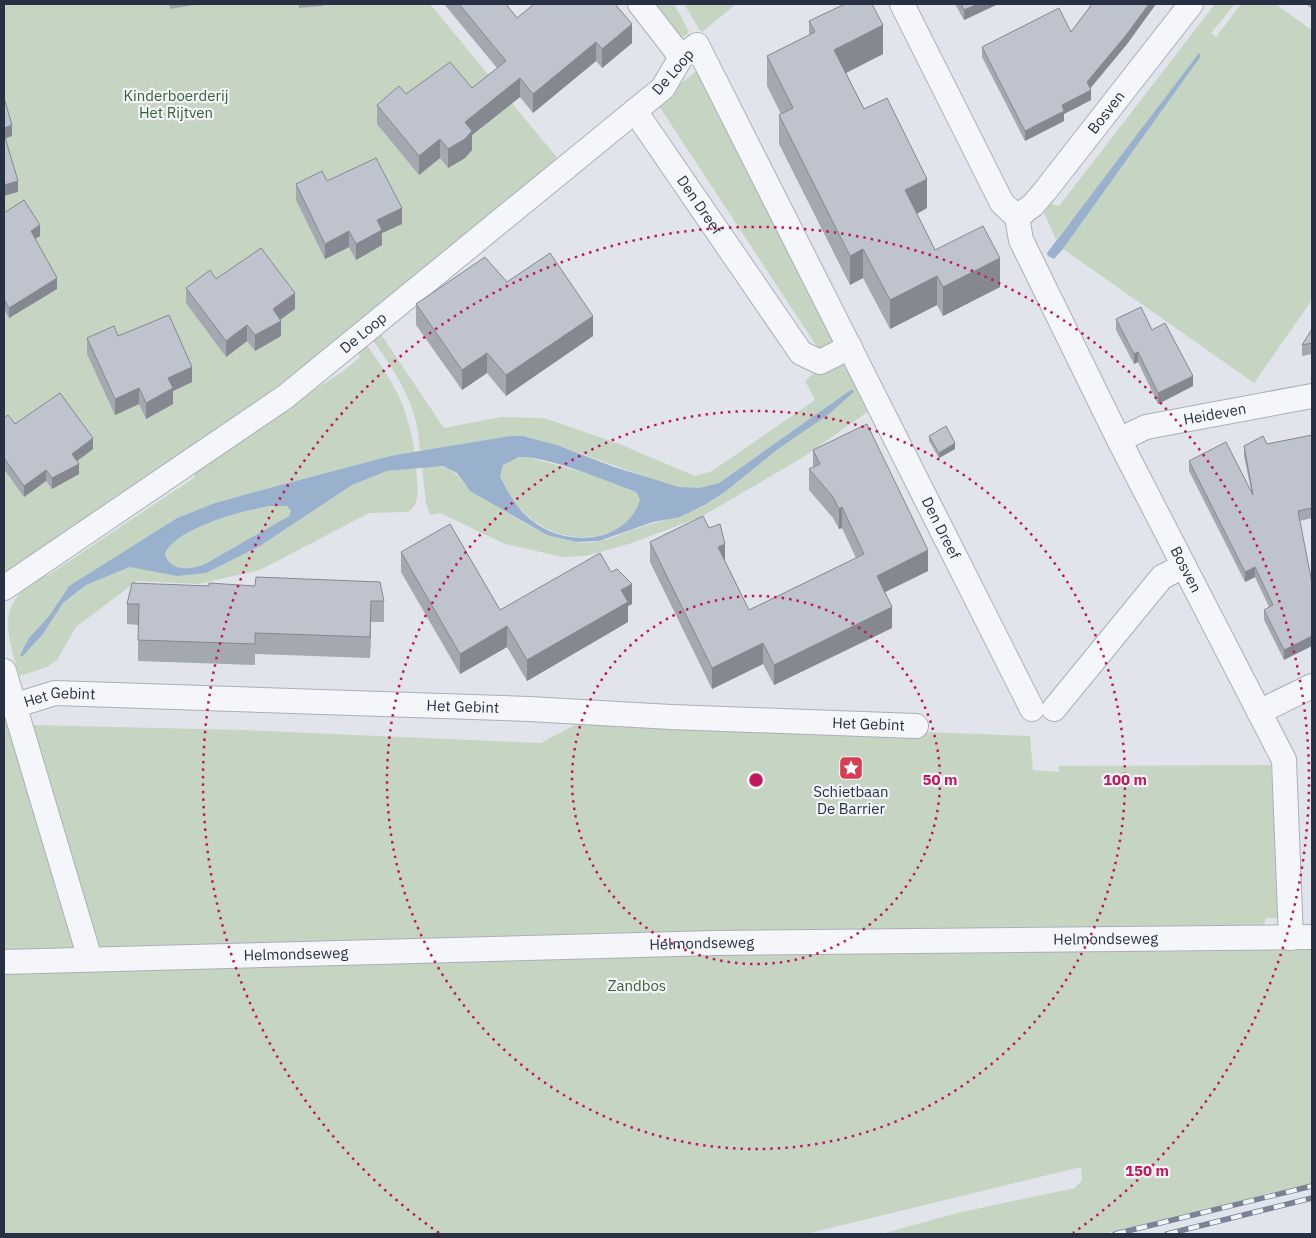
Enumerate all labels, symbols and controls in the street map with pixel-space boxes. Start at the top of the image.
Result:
street label: De Loop [648,45,698,99]
park label: Kinderboerderij Het Rijtven [124,86,228,122]
street label: Bosven [1083,87,1129,138]
street label: Den Dreef [673,172,727,238]
street label: De Loop [336,308,390,357]
street label: Heideven [1182,398,1248,429]
street label: Den Dreef [918,494,965,562]
street label: Bosven [1166,543,1206,596]
street label: Het Gebint [21,683,96,711]
street label: Het Gebint [426,696,499,717]
street label: Het Gebint [832,713,905,735]
place icon: Schietbaan De Barrier [838,755,864,781]
text: 50 m [923,770,957,789]
text: 100 m [1103,770,1147,789]
centre of rings [747,771,765,789]
place label: Schietbaan De Barrier [813,782,889,818]
street label: Helmondseweg [1053,929,1158,949]
street label: Helmondseweg [649,933,754,954]
street label: Helmondseweg [243,943,349,965]
park label: Zandbos [608,976,666,995]
text: 150 m [1125,1161,1169,1180]

